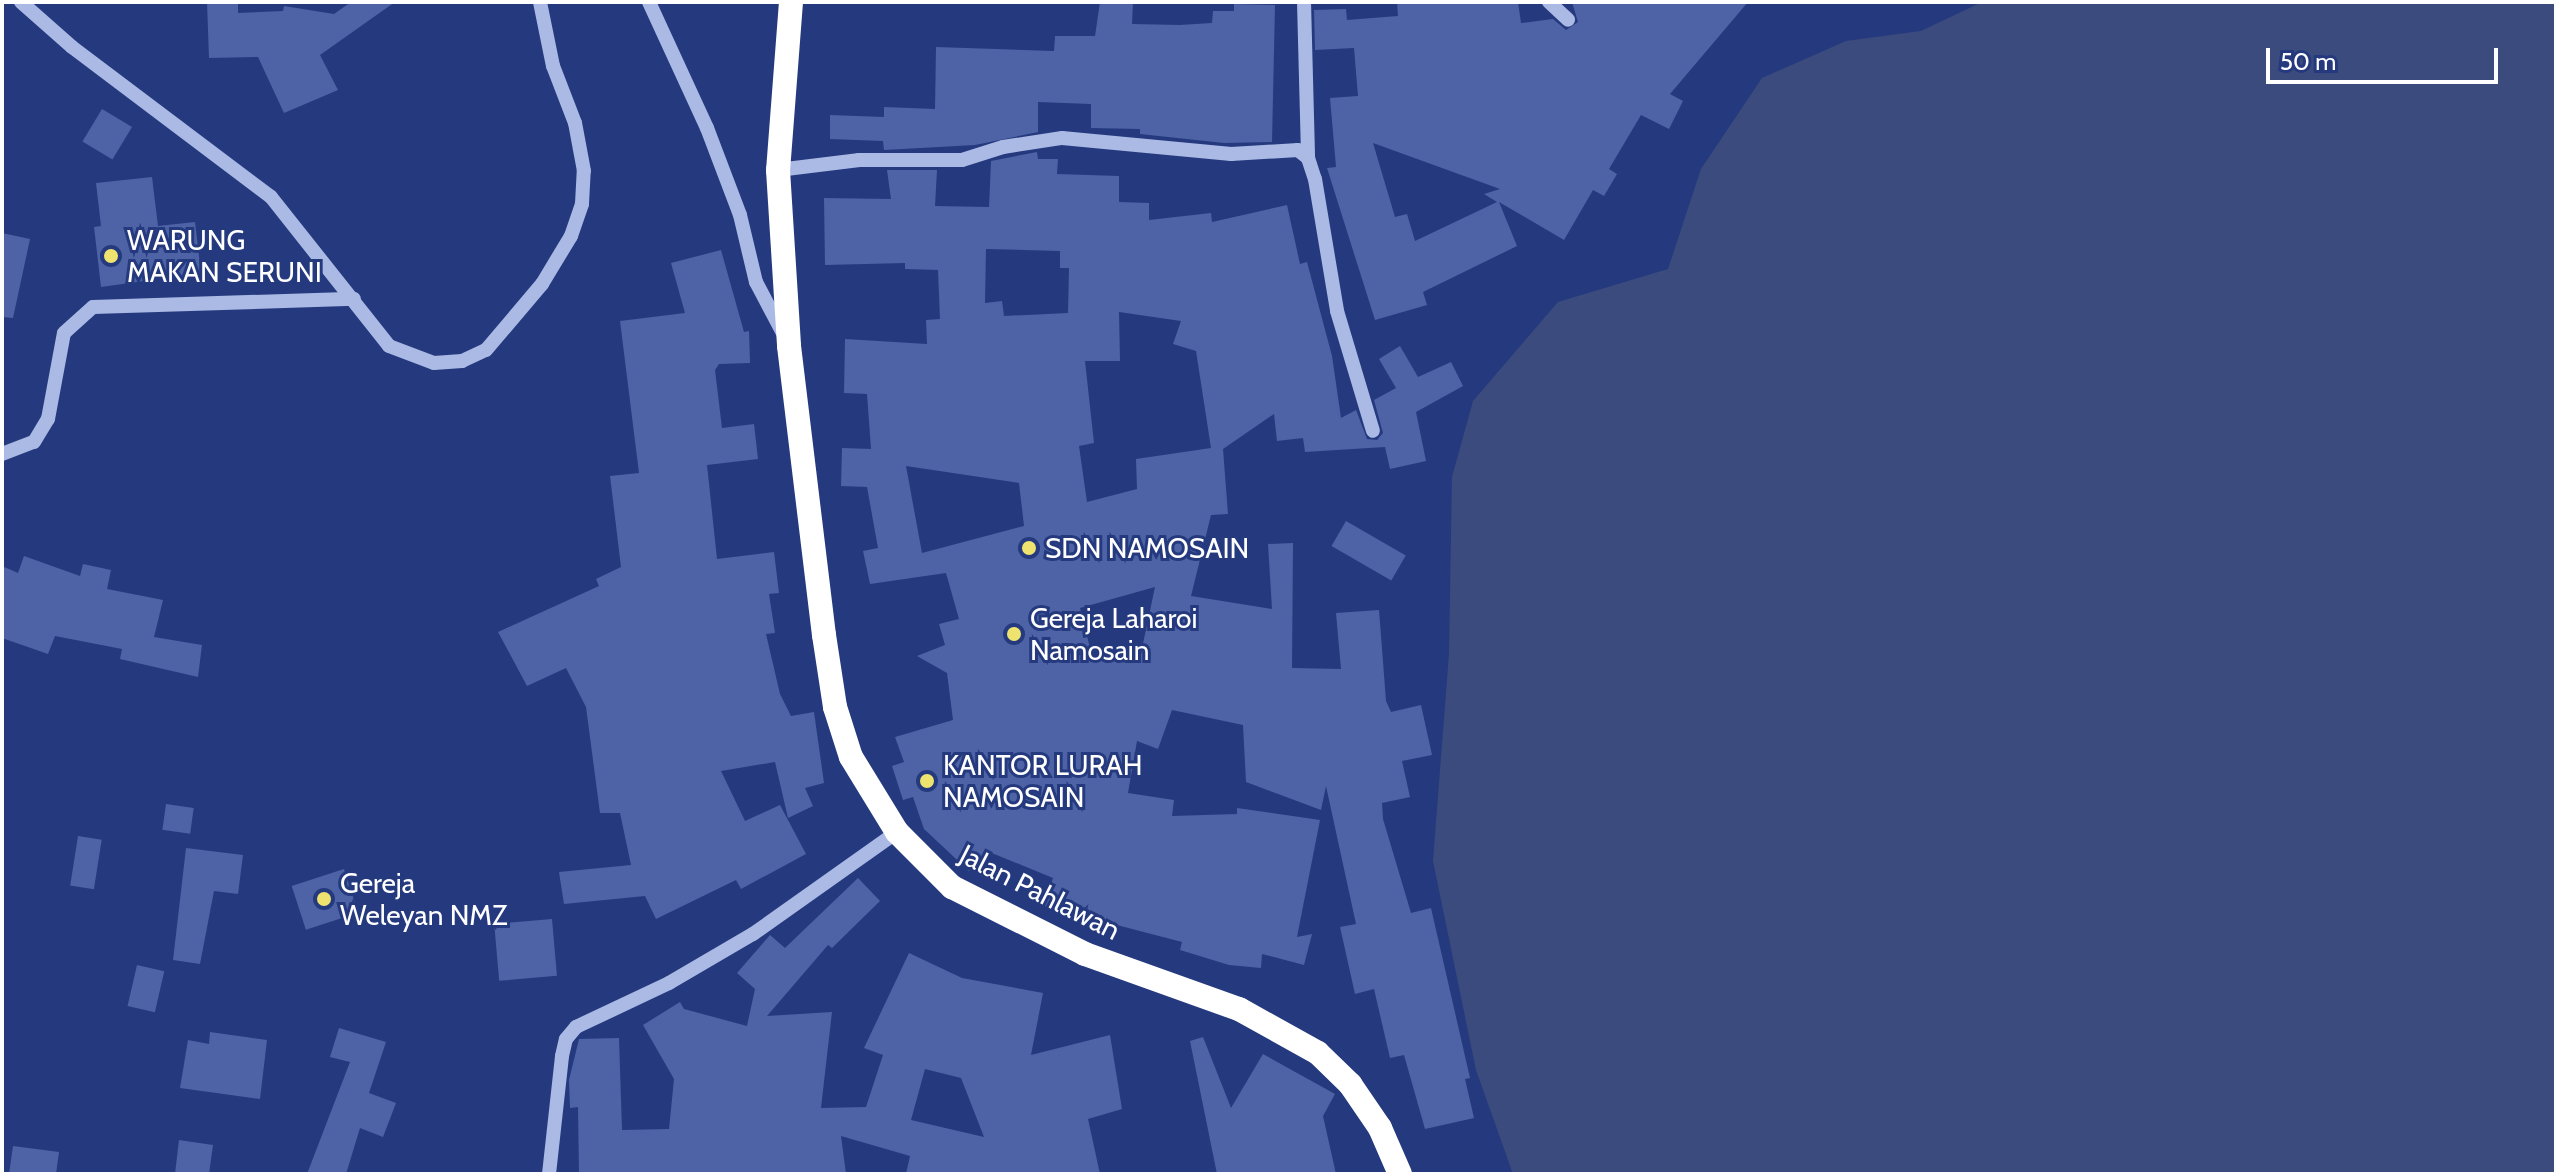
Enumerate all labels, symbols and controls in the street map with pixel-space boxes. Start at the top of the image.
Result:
scale bar [2270,32,2502,82]
text: 50 m [2280,47,2336,76]
place label: WARUNG MAKAN SERUNI [127,223,322,289]
marker: WARUNG MAKAN SERUNI [102,247,120,265]
place label: SDN NAMOSAIN [1045,531,1249,565]
marker: SDN NAMOSAIN [1020,539,1038,557]
place label: Gereja Laharoi Namosain [1030,601,1197,667]
marker: Gereja Laharoi Namosain [1005,625,1023,643]
place label: KANTOR LURAH NAMOSAIN [943,748,1142,814]
marker: KANTOR LURAH NAMOSAIN [918,772,936,790]
street label: Jalan Pahlawan [954,837,1126,947]
place label: Gereja Weleyan NMZ [340,866,507,932]
marker: Gereja Weleyan NMZ [315,890,333,908]

